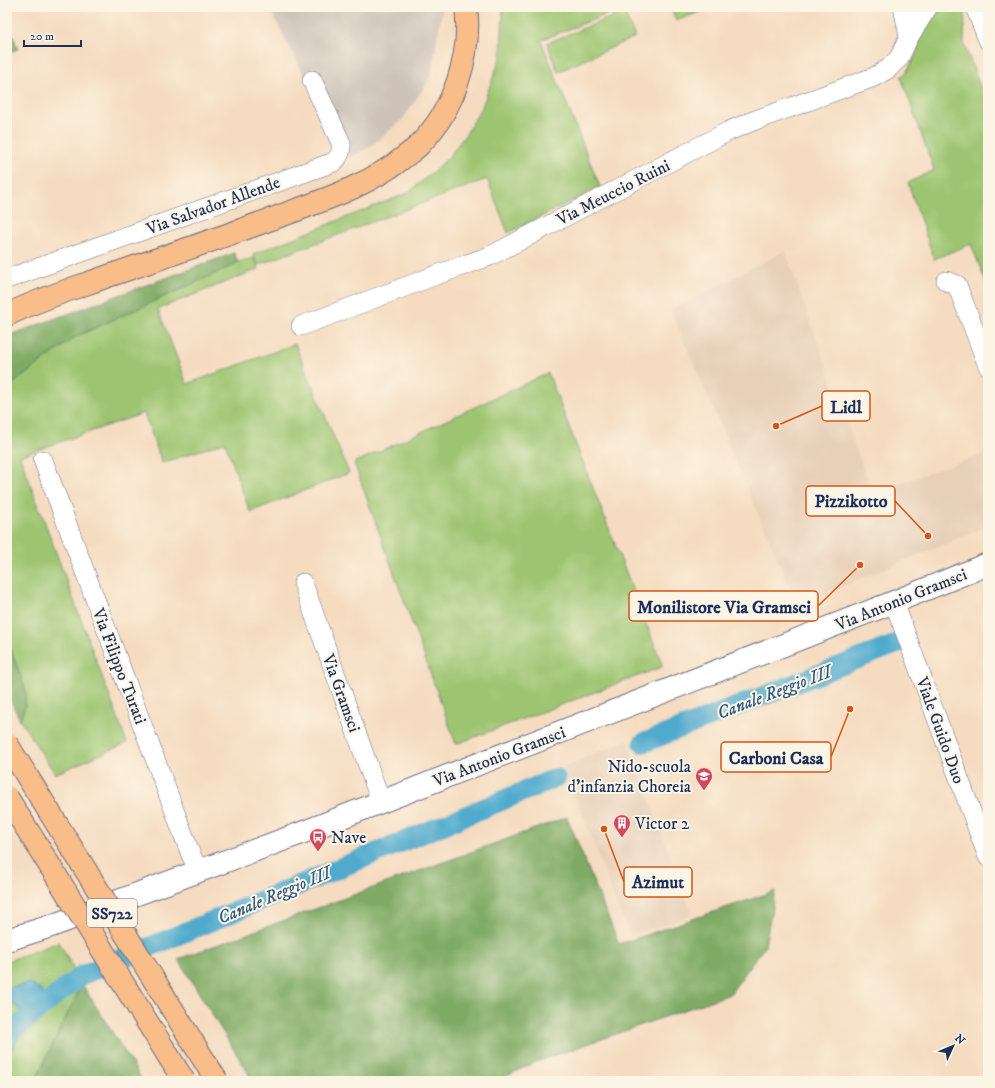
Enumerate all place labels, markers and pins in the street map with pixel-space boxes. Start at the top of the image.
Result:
callout: Lidl [822,391,870,421]
callout: Pizzikotto [806,486,895,516]
callout: Monilistore Via Gramsci [629,591,818,621]
callout: Carboni Casa [721,742,831,772]
place label: Nido-scuola d'infanzia Choreia [567,756,692,798]
school or university icon: Nido-scuola d'infanzia Choreia [694,766,714,791]
building icon: Victor 2 [612,813,632,838]
place label: Victor 2 [634,813,690,835]
bus stop icon: Nave [308,827,328,852]
place label: Nave [331,827,366,849]
callout: Azimut [624,867,692,897]

